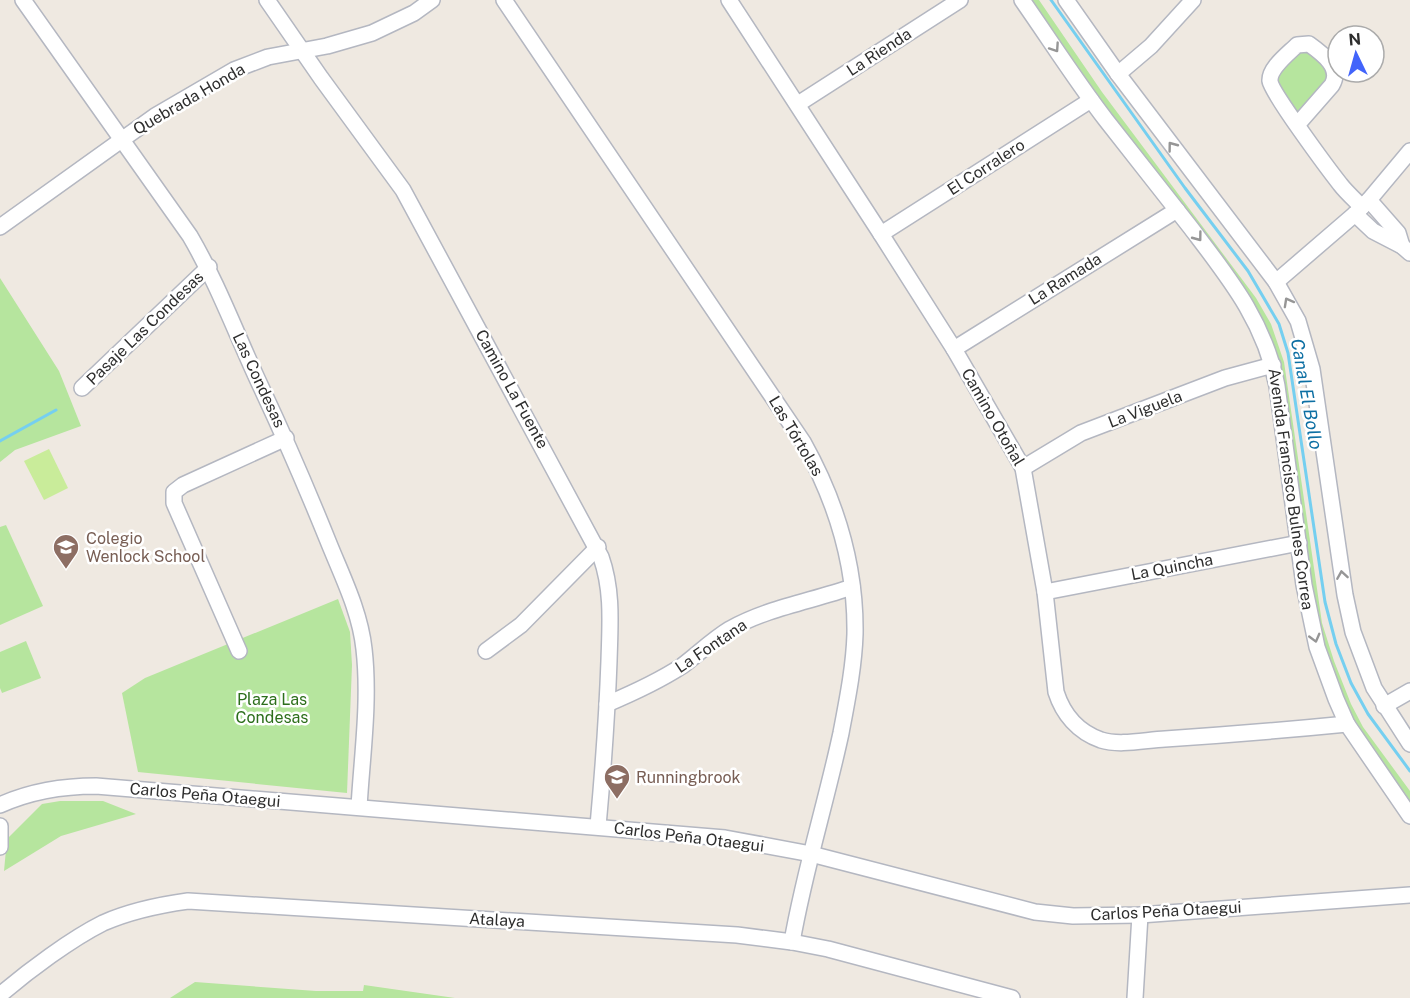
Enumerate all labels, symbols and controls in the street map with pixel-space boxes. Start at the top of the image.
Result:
street label: La Rienda [843,24,915,80]
north arrow [1326,24,1386,84]
text: N [1348,30,1362,50]
one-way arrow [1048,42,1059,53]
street label: Quebrada Honda [130,59,248,139]
street label: El Corralero [944,135,1028,199]
one-way arrow [1169,141,1180,152]
one-way arrow [1190,231,1201,242]
street label: La Ramada [1025,249,1105,309]
street label: Pasaje Las Condesas [83,267,207,389]
one-way arrow [1284,298,1295,308]
street label: Camino La Fuente [471,326,553,452]
street label: Las Condesas [229,330,289,430]
water label: Canal El Bollo [1287,337,1327,451]
street label: Camino Otoñal [957,365,1029,469]
street label: Avenida Francisco Bulnes Correa [1265,367,1317,611]
street label: La Viguela [1105,386,1185,432]
street label: Las Tórtolas [765,393,827,479]
place label: Colegio Wenlock School [86,529,205,566]
school or university icon: Colegio Wenlock School [51,532,81,570]
street label: La Quincha [1129,550,1215,584]
one-way arrow [1337,570,1349,579]
street label: La Fontana [672,615,750,677]
one-way arrow [1308,633,1320,643]
park label: Plaza Las Condesas [236,690,308,727]
school or university icon: Runningbrook [602,762,632,800]
place label: Runningbrook [636,768,741,787]
street label: Carlos Peña Otaegui [129,779,281,811]
street label: Carlos Peña Otaegui [613,818,765,856]
street label: Carlos Peña Otaegui [1090,898,1242,924]
street label: Atalaya [469,909,525,931]

